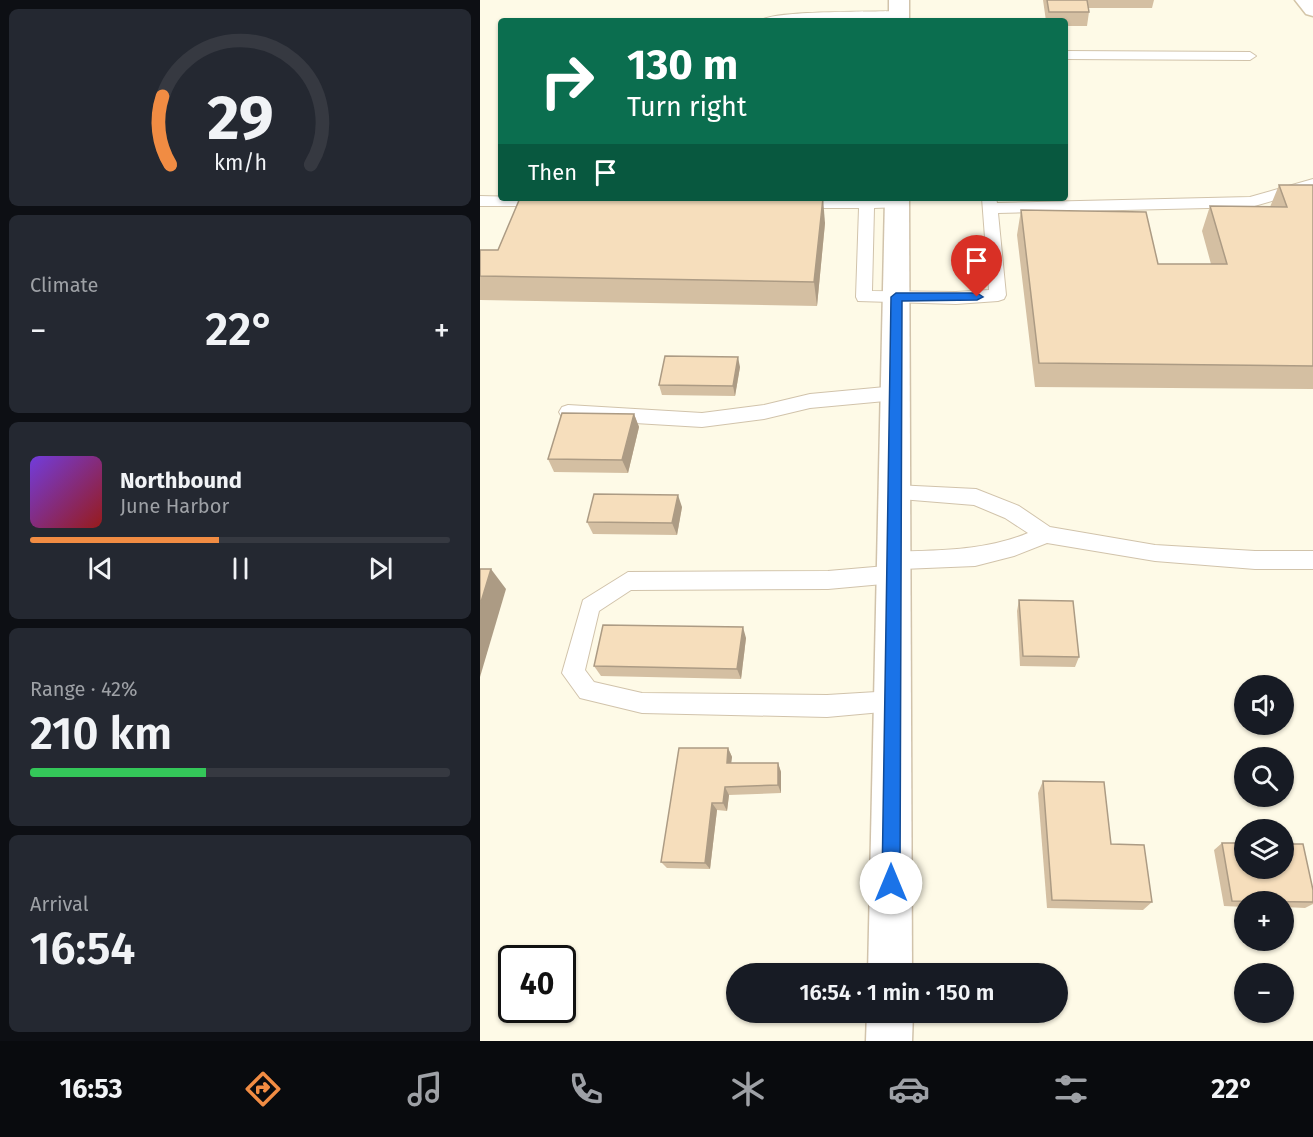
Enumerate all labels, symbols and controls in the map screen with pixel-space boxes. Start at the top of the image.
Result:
text: 130 m [627,40,738,90]
icon: right [528,42,606,120]
text: 29 [207,81,273,156]
text: Turn right [627,91,747,123]
text: km/h [213,150,267,176]
icon: arrive [589,156,622,189]
text: Then [528,159,577,186]
pin [951,235,1002,297]
icon: arrive [960,244,993,277]
text: Climate [30,273,98,297]
text: 22° [205,303,275,357]
text: − [30,311,47,351]
text: + [434,311,450,351]
text: Northbound [120,467,242,494]
text: June Harbor [120,494,229,518]
icon: previous [84,552,117,585]
icon: pause [224,552,257,585]
icon: next [364,552,397,585]
map controls [1234,675,1294,1023]
button: sound [1234,675,1294,735]
text: Range · 42% [30,677,138,701]
text: 210 km [30,707,172,761]
button: search [1234,747,1294,807]
button: layers [1234,819,1294,879]
position arrow [859,851,923,915]
button: + [1234,891,1294,951]
text: Arrival [30,892,89,916]
text: 16:54 [30,922,135,976]
speed limit sign: 40 [498,945,576,1023]
button: − [1234,963,1294,1023]
text: 16:54 · 1 min · 150 m [800,979,994,1006]
icon: directions [242,1068,284,1110]
icon: music [404,1068,446,1110]
icon: phone [565,1068,607,1110]
icon: climate [727,1068,769,1110]
icon: car [888,1068,930,1110]
icon: filters [1050,1068,1092,1110]
text: 16:53 [60,1073,123,1105]
text: 22° [1211,1073,1253,1105]

